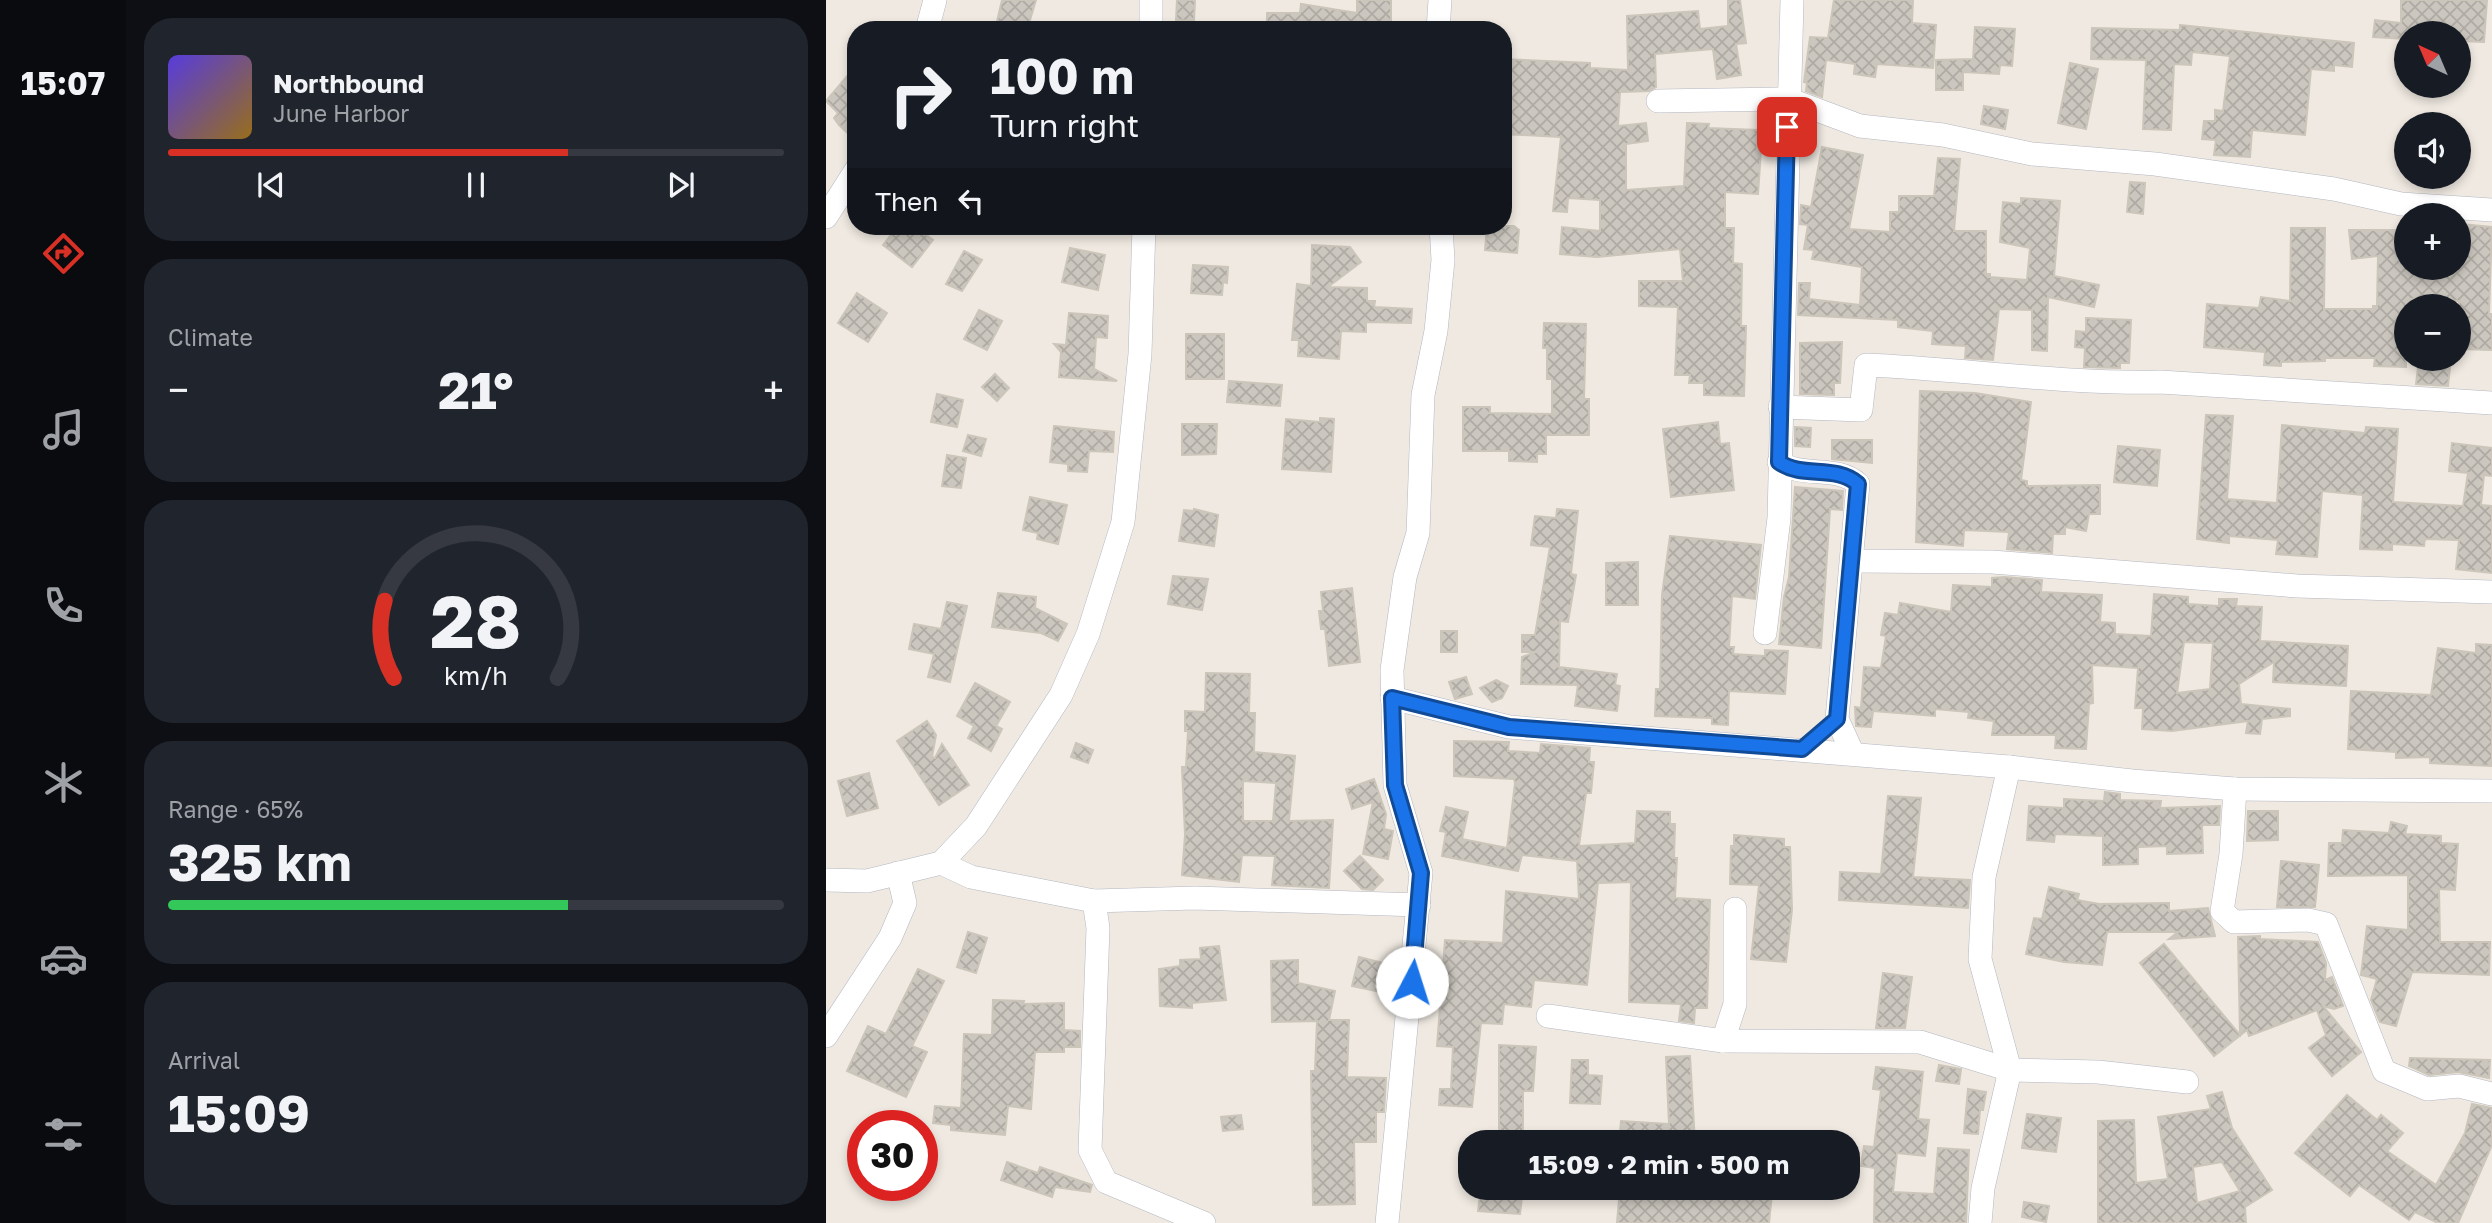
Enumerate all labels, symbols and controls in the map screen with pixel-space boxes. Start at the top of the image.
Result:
north arrow [2394,21,2471,98]
map controls [2394,21,2471,371]
text: 100 m [990,46,1134,105]
icon: right [875,49,966,140]
text: 15:07 [21,64,105,102]
text: Northbound [273,68,424,99]
pin [1757,97,1817,157]
text: June Harbor [273,99,409,127]
text: Turn right [990,106,1139,144]
icon: arrive [1768,108,1806,146]
button: sound [2394,112,2471,189]
icon: previous [252,166,290,204]
icon: pause [457,166,495,204]
icon: next [662,166,700,204]
icon: left [952,182,990,220]
text: Then [875,186,938,217]
button: + [2394,203,2471,280]
icon: directions [39,229,88,278]
button: − [2394,294,2471,371]
text: Climate [168,323,253,351]
text: 21° [438,358,514,420]
text: − [168,367,189,412]
text: + [763,367,784,412]
icon: music [39,405,88,454]
text: 28 [431,577,522,664]
icon: phone [39,581,88,630]
text: km/h [444,659,508,690]
icon: climate [39,758,88,807]
text: Range · 65% [168,795,303,823]
text: 325 km [168,830,352,892]
icon: car [39,934,88,983]
position arrow [1375,945,1449,1019]
text: Arrival [168,1046,240,1074]
text: 15:09 [168,1081,310,1143]
icon: filters [39,1110,88,1159]
speed limit sign: 30 [847,1110,938,1201]
text: 15:09 · 2 min · 500 m [1529,1149,1789,1180]

